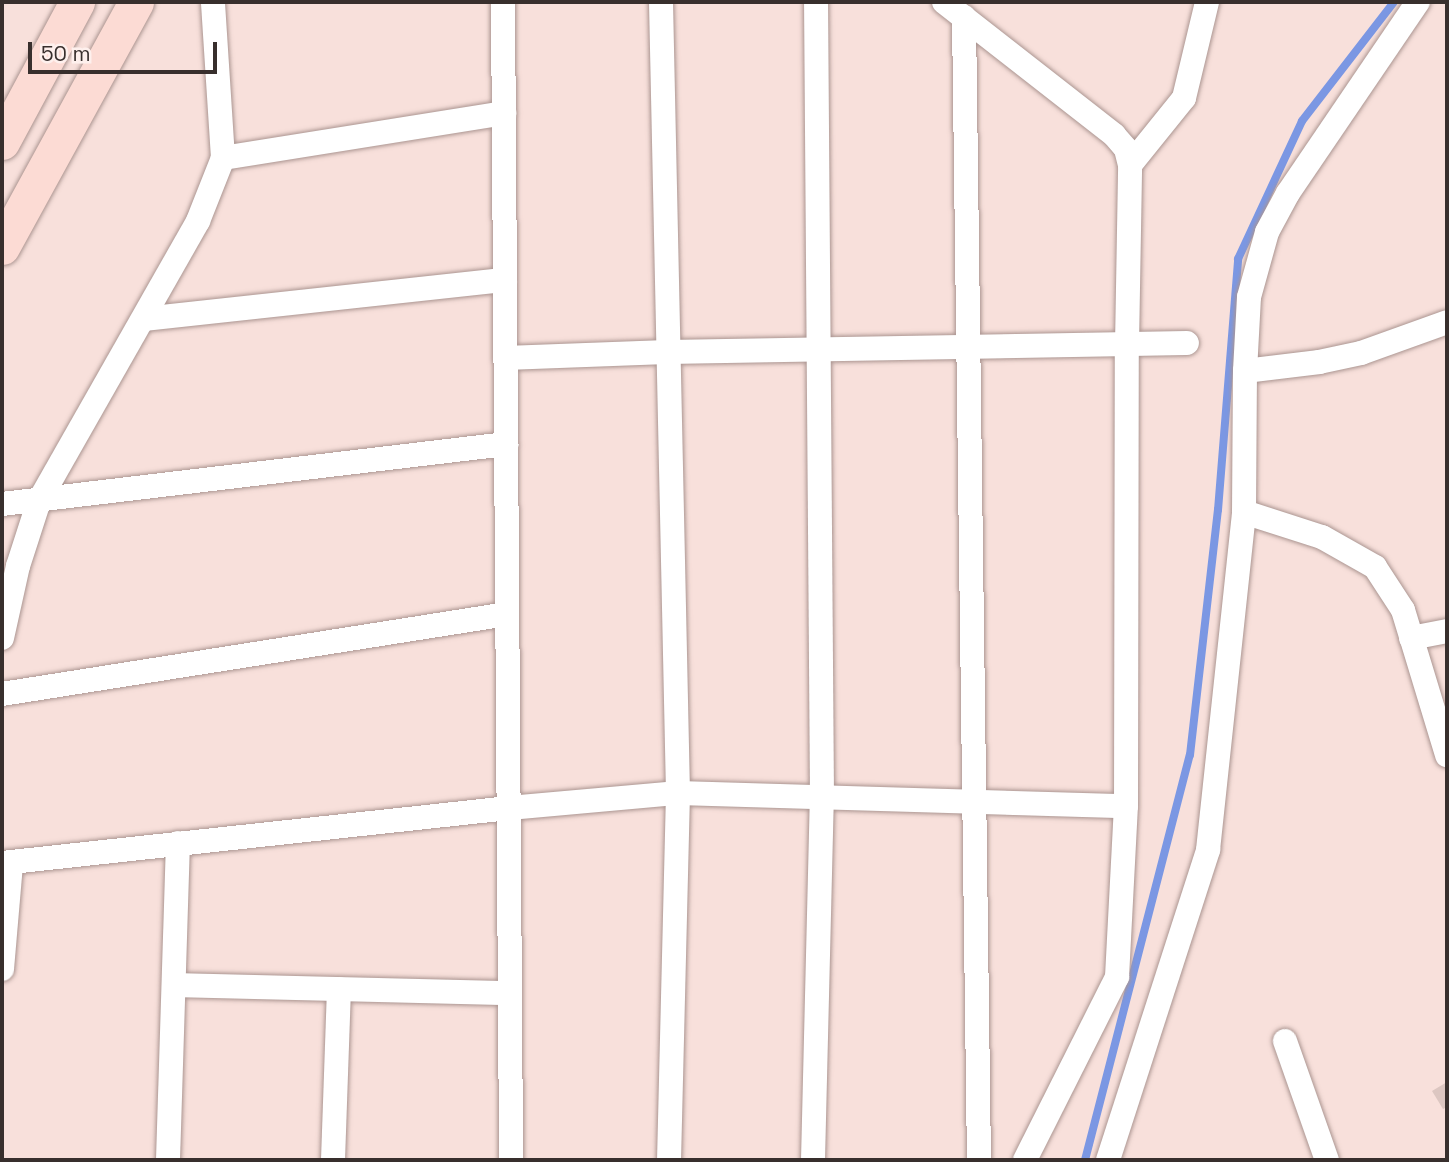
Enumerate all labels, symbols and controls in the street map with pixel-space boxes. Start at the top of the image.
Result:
scale bar [32,28,220,72]
text: 50 m [41,40,91,67]

